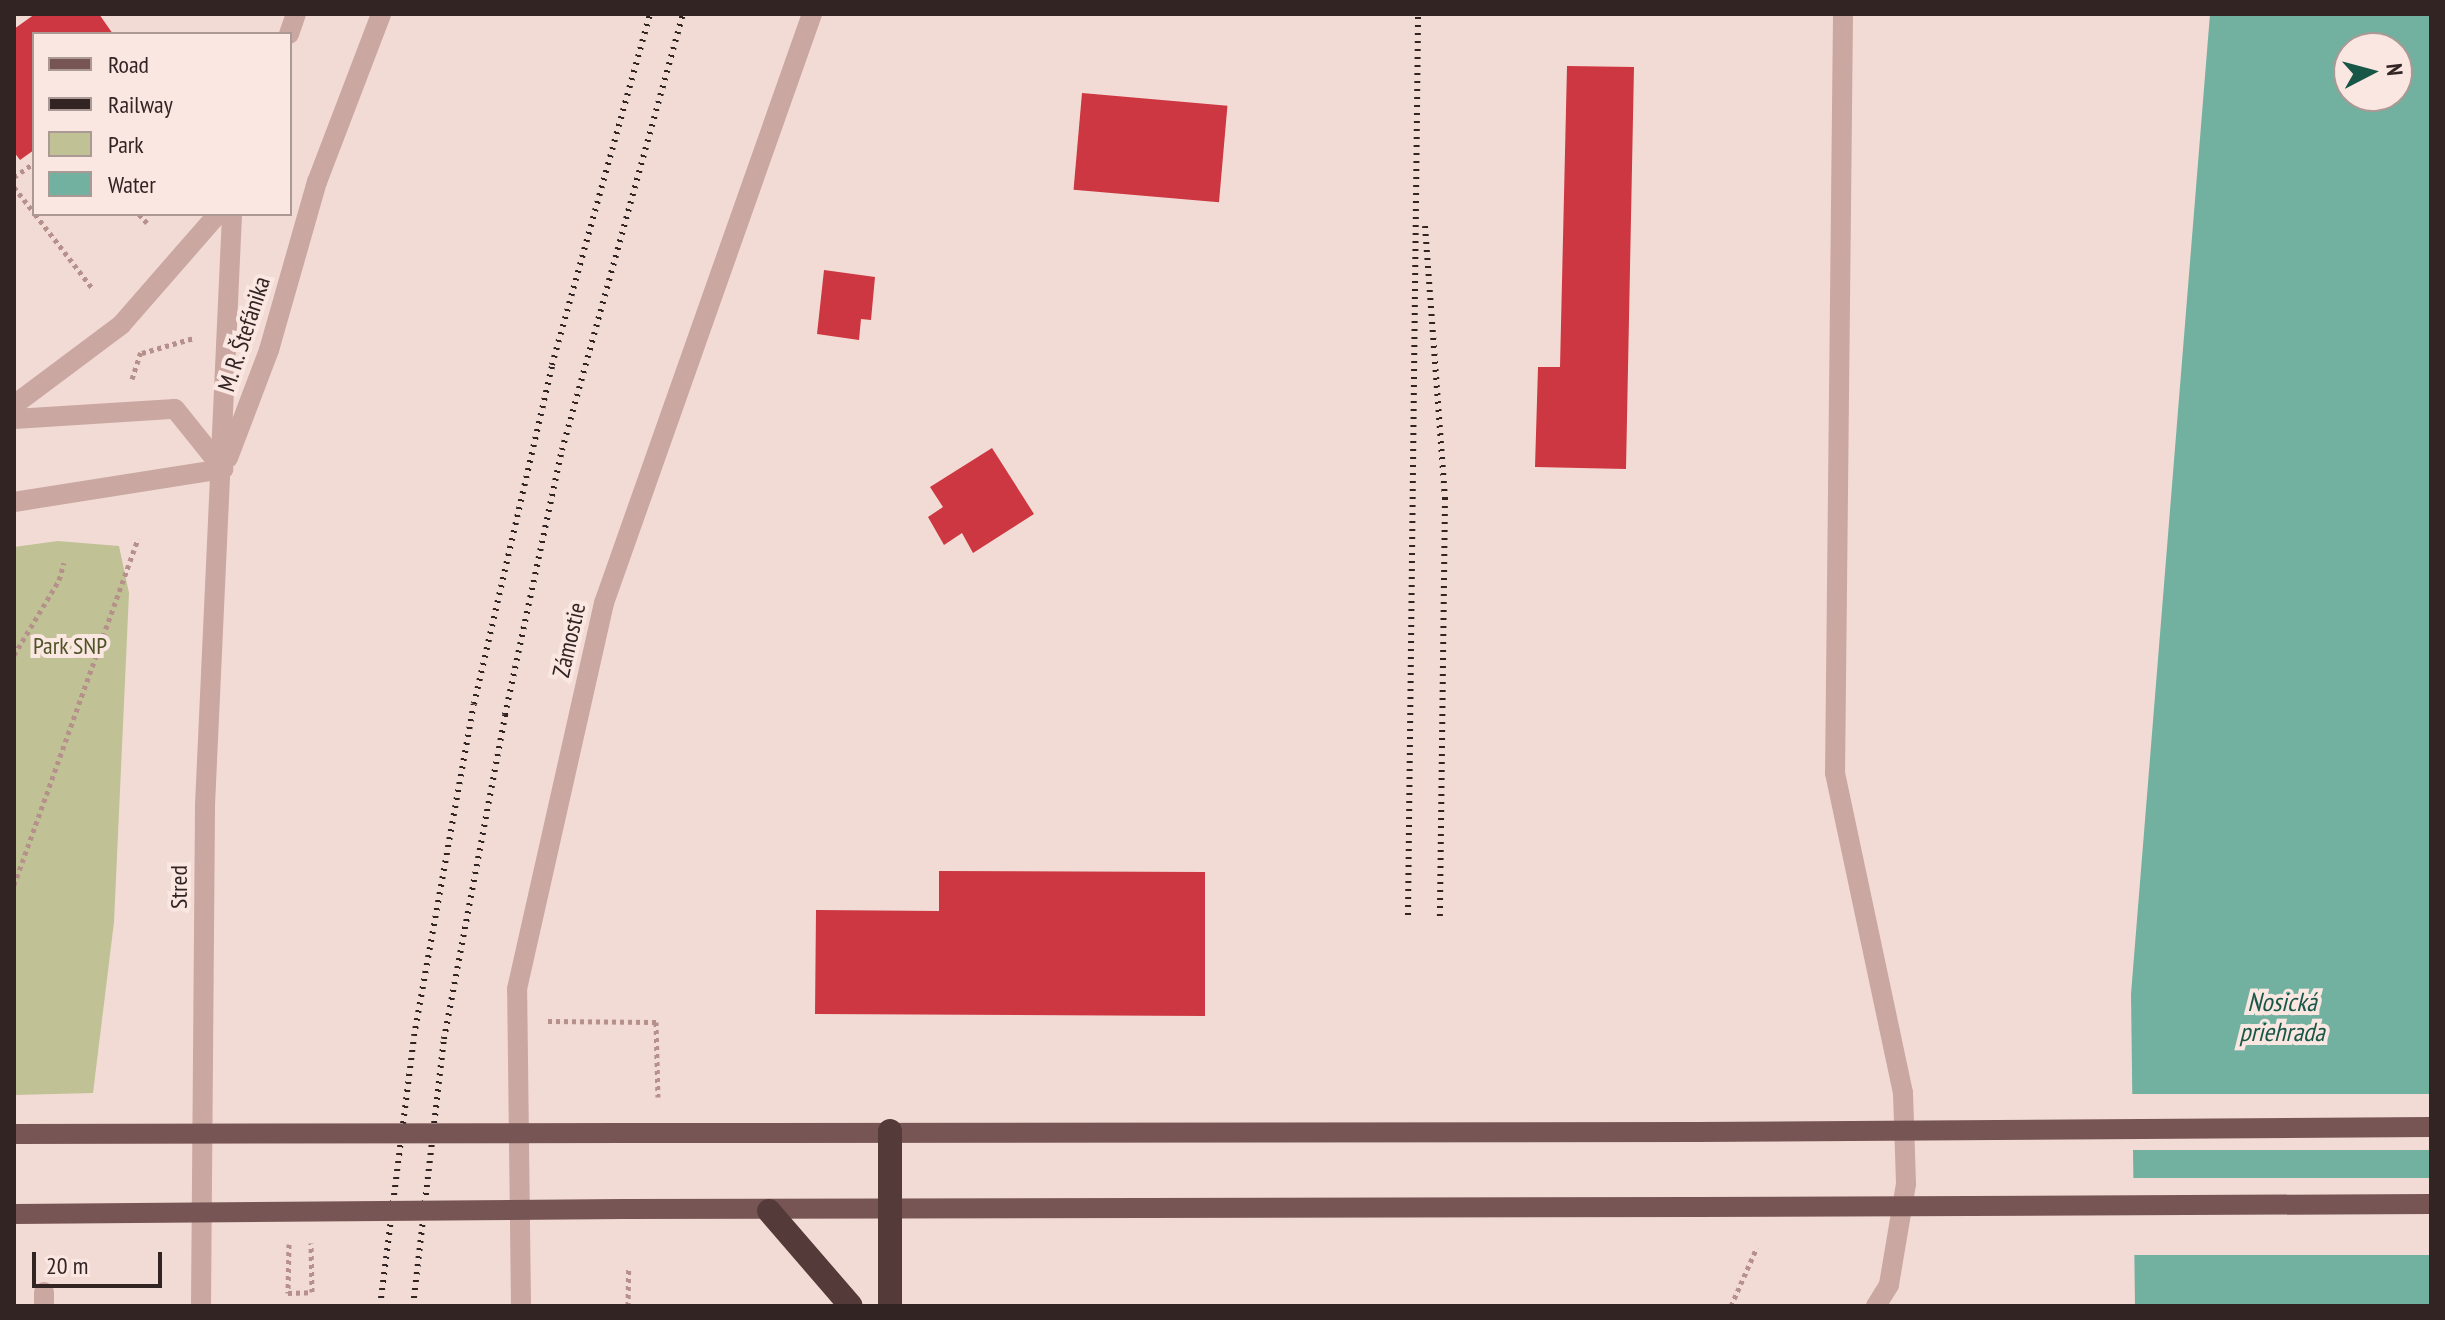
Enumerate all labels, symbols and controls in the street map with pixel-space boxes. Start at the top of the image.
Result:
legend [32,32,292,216]
north arrow [2333,32,2413,112]
text: Road [108,49,149,80]
text: N [2380,62,2409,77]
text: Railway [108,89,173,120]
text: Park [108,129,144,160]
text: Water [108,169,156,200]
street label: M. R. Štefánika [211,271,277,397]
street label: Zámostie [546,600,592,680]
park label: Park SNP [33,632,107,660]
street label: Stred [165,865,193,909]
water label: Nosická priehrada [2239,986,2325,1048]
scale bar [36,1236,166,1286]
text: 20 m [46,1250,88,1281]

